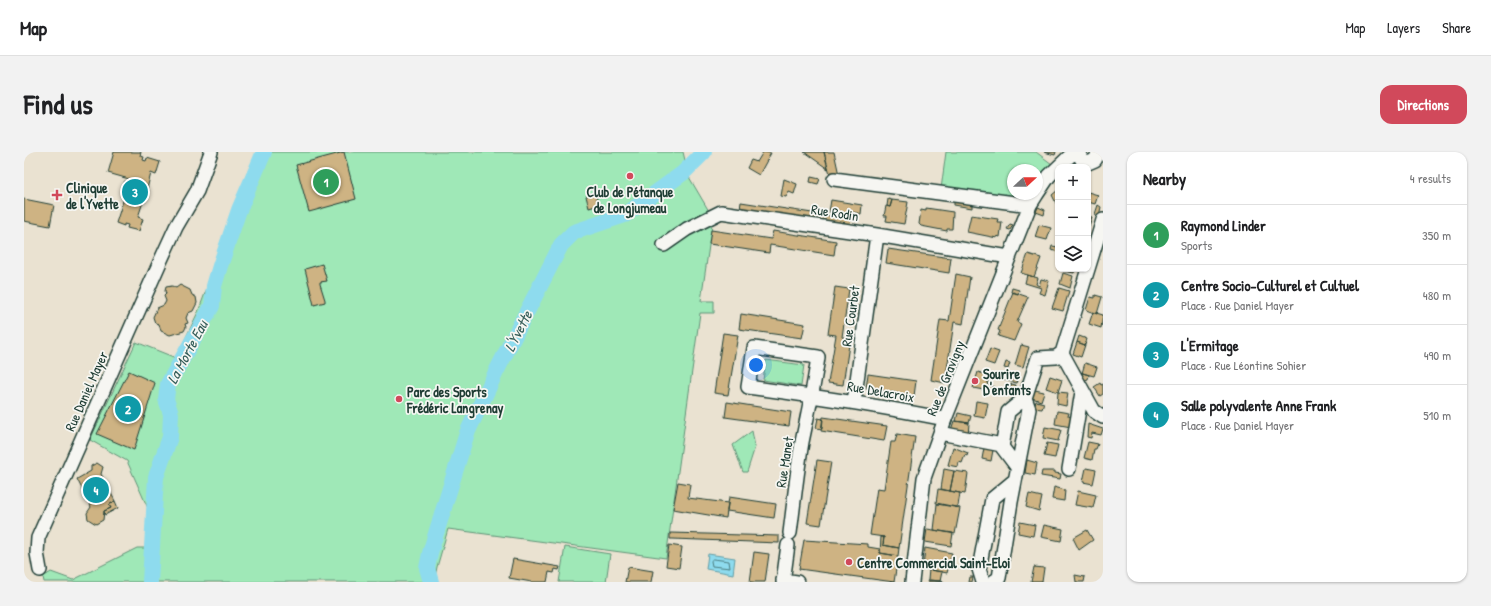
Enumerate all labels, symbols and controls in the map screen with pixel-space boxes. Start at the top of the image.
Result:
text: Map [20,15,47,41]
text: Map [1345,18,1365,37]
text: Layers [1387,18,1420,37]
text: Share [1442,18,1471,37]
text: Find us [24,85,93,123]
button: Directions [1380,85,1467,124]
north arrow [1007,164,1043,200]
map controls [1055,164,1091,272]
button: + [1055,164,1091,200]
pin: 1 [313,167,339,197]
text: Nearby [1143,167,1186,190]
text: 4 results [1410,169,1451,187]
marker: Club de Pétanque de Longjumeau [625,171,635,181]
pin: 3 [122,177,148,207]
place label: Clinique de l'Yvette [66,178,119,213]
place label: Club de Pétanque de Longjumeau [587,182,674,219]
marker: Clinique de l'Yvette [51,189,63,201]
street label: Rue Rodin [810,199,860,225]
button: − [1055,200,1091,236]
text: Raymond Linder [1181,215,1266,236]
text: 1 [1154,226,1158,244]
text: 350 m [1422,226,1451,244]
button: layers [1055,236,1091,272]
text: Sports [1181,236,1212,254]
text: Centre Socio-Culturel et Cultuel [1181,275,1359,296]
street label: Rue Courbet [836,284,864,348]
text: 2 [1153,286,1159,304]
text: 480 m [1423,286,1451,304]
text: Place · Rue Daniel Mayer [1181,296,1294,314]
water label: L'Yvette [499,306,538,355]
water label: La Morte Eau [162,316,213,387]
text: L'Ermitage [1181,335,1239,356]
street label: Rue de Gravigny [921,337,970,419]
text: 3 [1153,346,1159,364]
text: 490 m [1424,346,1451,364]
street label: Rue Daniel Mayer [60,347,113,434]
your location [746,355,766,375]
text: Place · Rue Léontine Sohier [1181,356,1306,374]
place label: Sourire D'enfants [983,364,1032,399]
street label: Rue Delacroix [846,376,916,406]
marker: Sourire D'enfants [970,376,980,386]
place label: Parc des Sports Frédéric Langrenay [406,382,503,419]
pin: 2 [115,394,141,424]
marker: Parc des Sports Frédéric Langrenay [394,394,404,404]
text: Salle polyvalente Anne Frank [1181,395,1336,416]
text: 4 [1154,406,1158,424]
text: 510 m [1423,406,1451,424]
text: Place · Rue Daniel Mayer [1181,416,1294,434]
street label: Rue Manet [771,435,797,489]
pin: 4 [83,475,109,505]
place label: Centre Commercial Saint-Eloi [857,553,1010,572]
marker: Centre Commercial Saint-Eloi [844,557,854,567]

